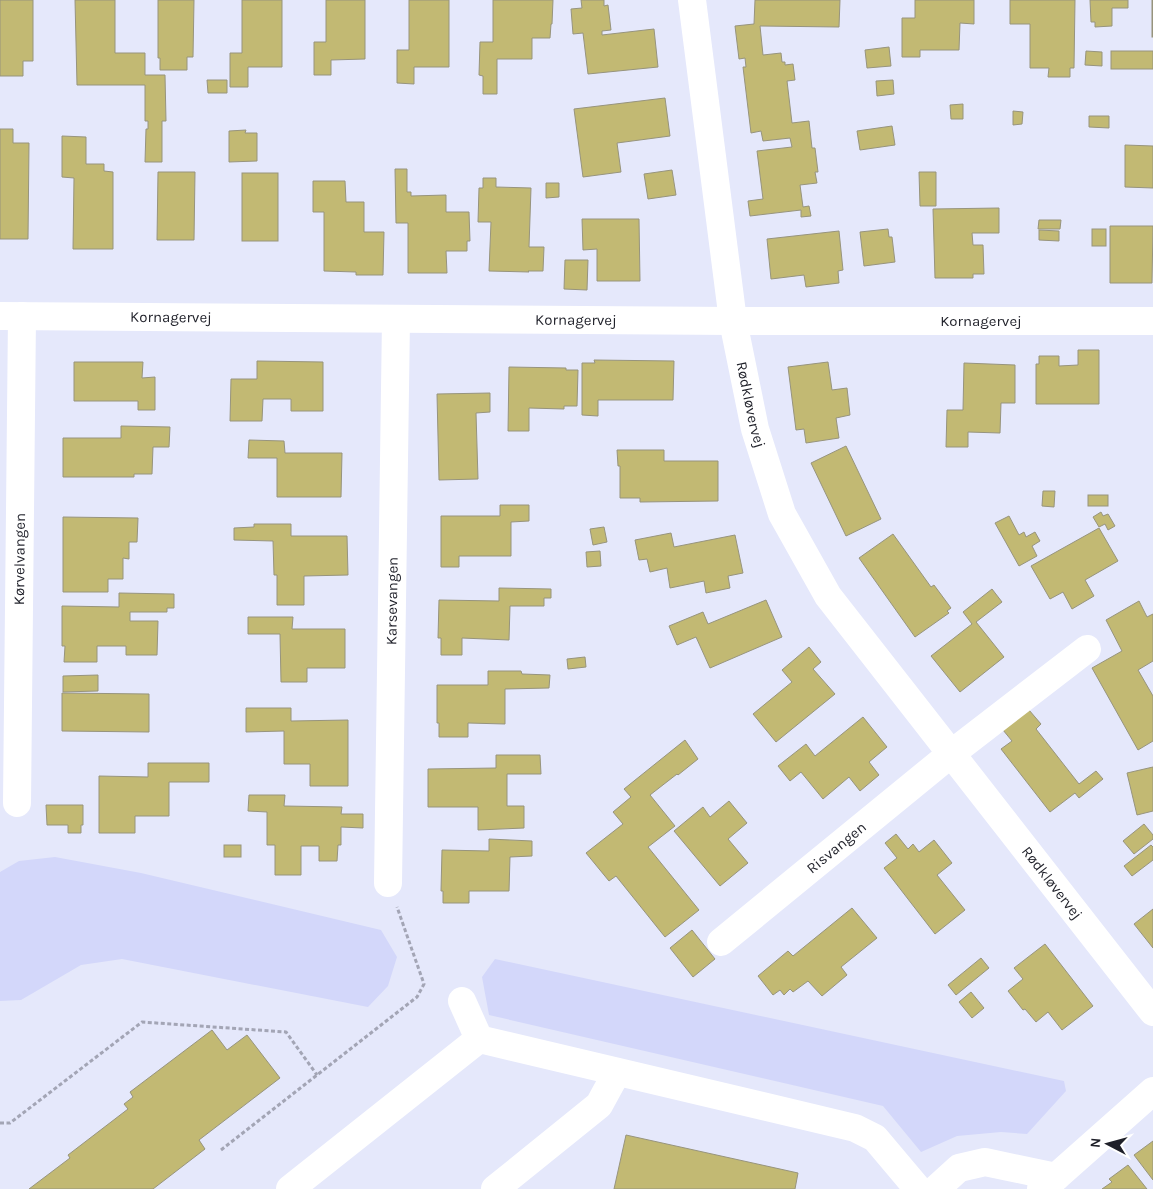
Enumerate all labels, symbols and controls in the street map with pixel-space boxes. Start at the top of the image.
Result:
street label: Kornagervej [130,308,212,326]
street label: Kornagervej [535,311,617,329]
street label: Kornagervej [940,312,1022,330]
street label: Rødkløvervej [732,360,769,450]
street label: Kørvelvangen [10,513,29,605]
street label: Karsevangen [382,557,402,645]
street label: Risvangen [803,818,870,877]
street label: Rødkløvervej [1018,843,1086,923]
north arrow [1083,1119,1133,1169]
text: N [1087,1137,1105,1149]

